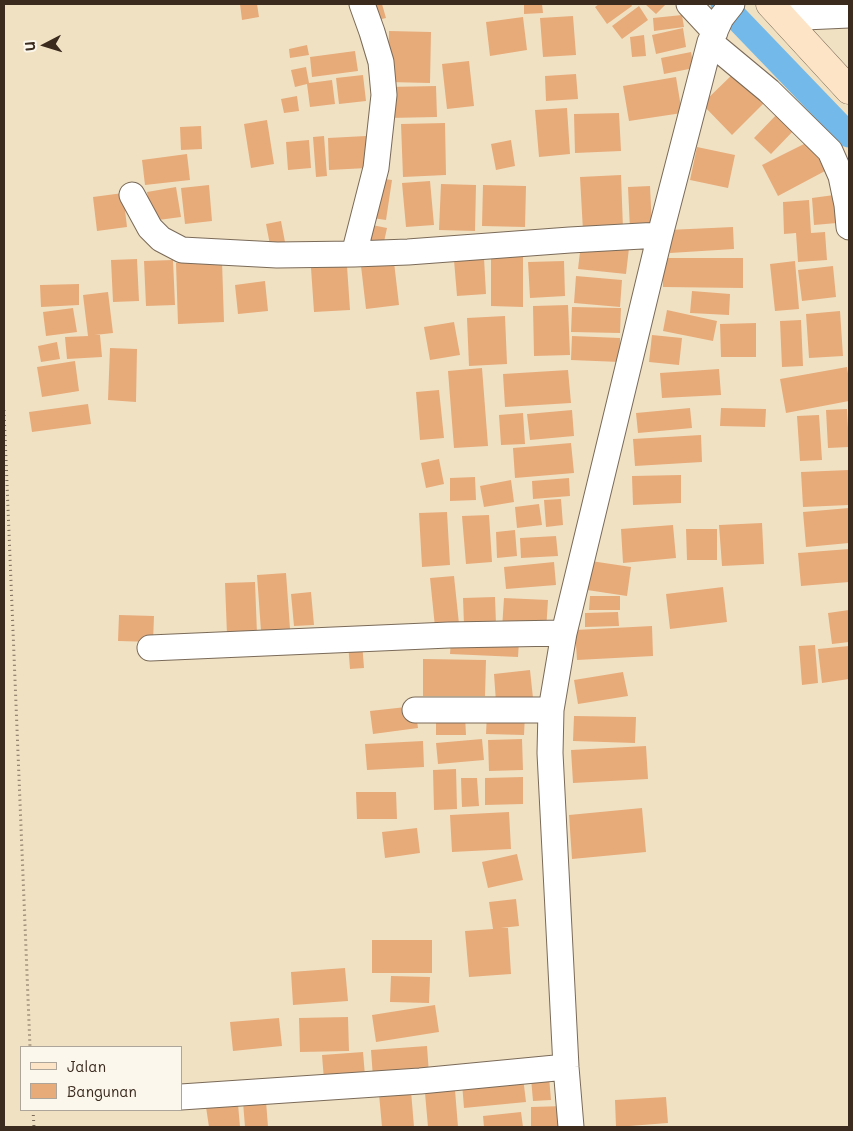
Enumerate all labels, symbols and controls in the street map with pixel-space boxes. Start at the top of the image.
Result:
north arrow [20,20,70,70]
text: U [20,41,39,52]
legend [20,1046,182,1111]
text: Jalan [67,1056,106,1076]
text: Bangunan [67,1081,137,1101]

